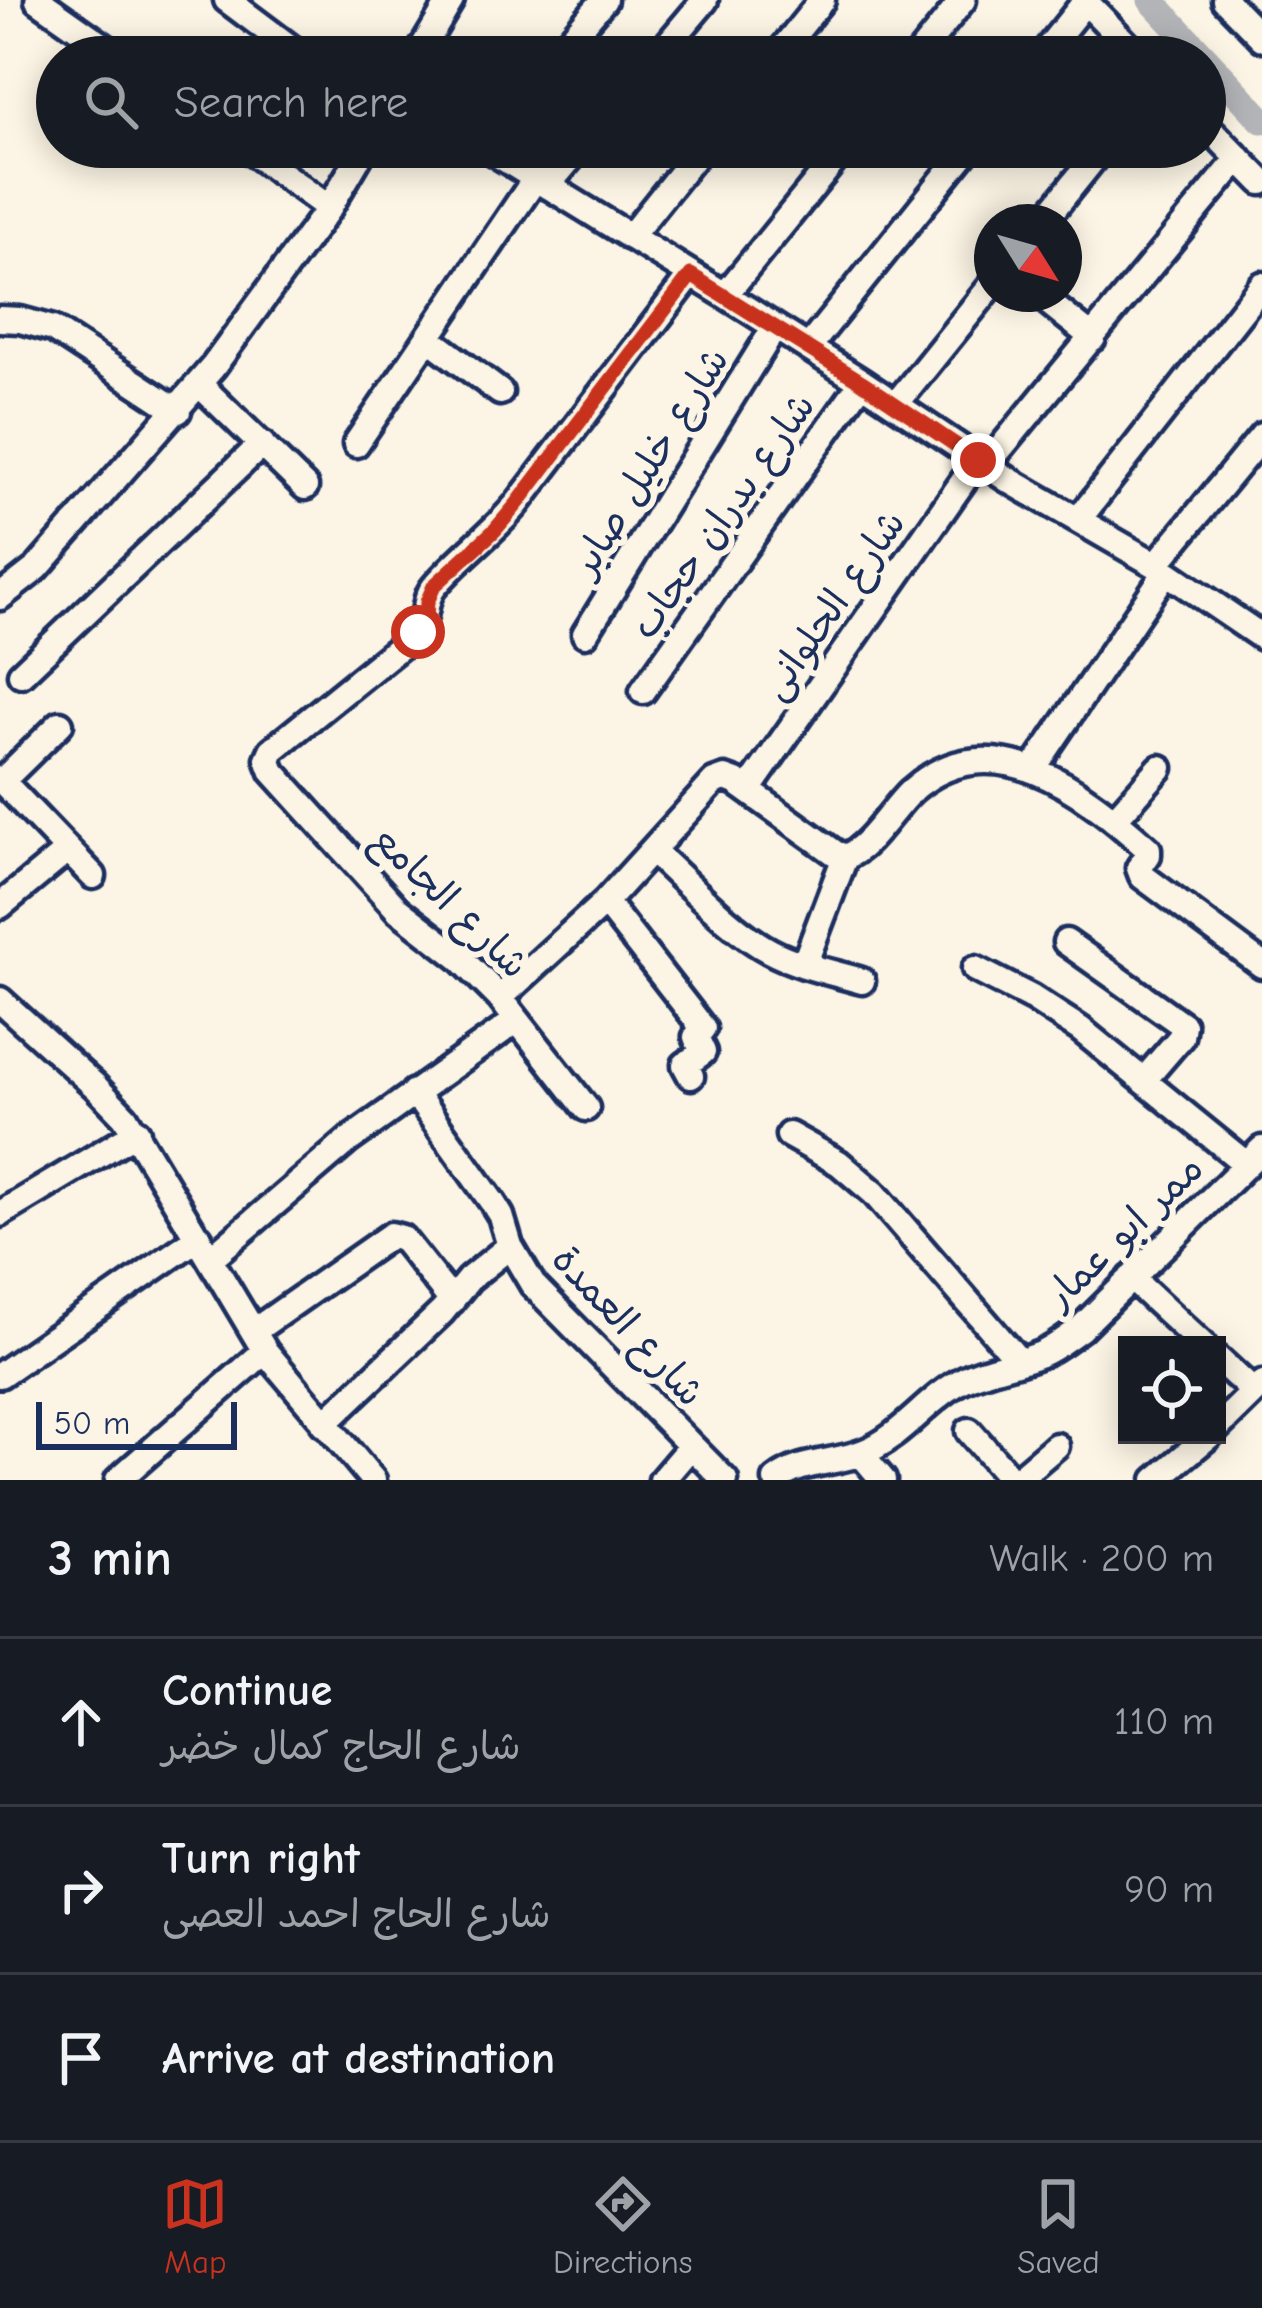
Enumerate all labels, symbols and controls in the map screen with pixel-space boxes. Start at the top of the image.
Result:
search box [36,36,1226,168]
icon: search [78,69,144,135]
text: Search here [174,76,408,128]
north arrow [974,204,1082,312]
street label: شارع خليل صابر [560,339,742,589]
street label: شارع بدران حجاب [622,385,828,650]
route end [951,433,1005,487]
street label: شارع الحلوانى [751,502,918,710]
route start [391,605,445,659]
street label: شارع الجامع [360,816,538,990]
street label: ممر ابو عمار [1035,1146,1212,1319]
street label: شارع العمدة [540,1237,713,1418]
map controls [1118,1336,1226,1444]
button: locate [1118,1336,1226,1444]
scale bar [36,1396,237,1449]
text: 50 m [54,1404,130,1442]
text: 3 min [48,1529,172,1588]
text: Walk · 200 m [989,1536,1214,1581]
text: Continue [162,1664,332,1716]
icon: ahead [48,1689,114,1755]
text: 110 m [1114,1699,1214,1744]
text: شارع الحاج كمال خضر [162,1724,521,1769]
text: Turn right [162,1832,360,1884]
icon: right [48,1857,114,1923]
text: 90 m [1124,1867,1214,1912]
text: شارع الحاج احمد العصى [162,1892,551,1937]
icon: arrive [48,2025,114,2091]
text: Arrive at destination [162,2032,555,2084]
tab: Map [162,2171,228,2281]
tab: Directions [553,2171,693,2281]
tab: Saved [1017,2171,1100,2281]

